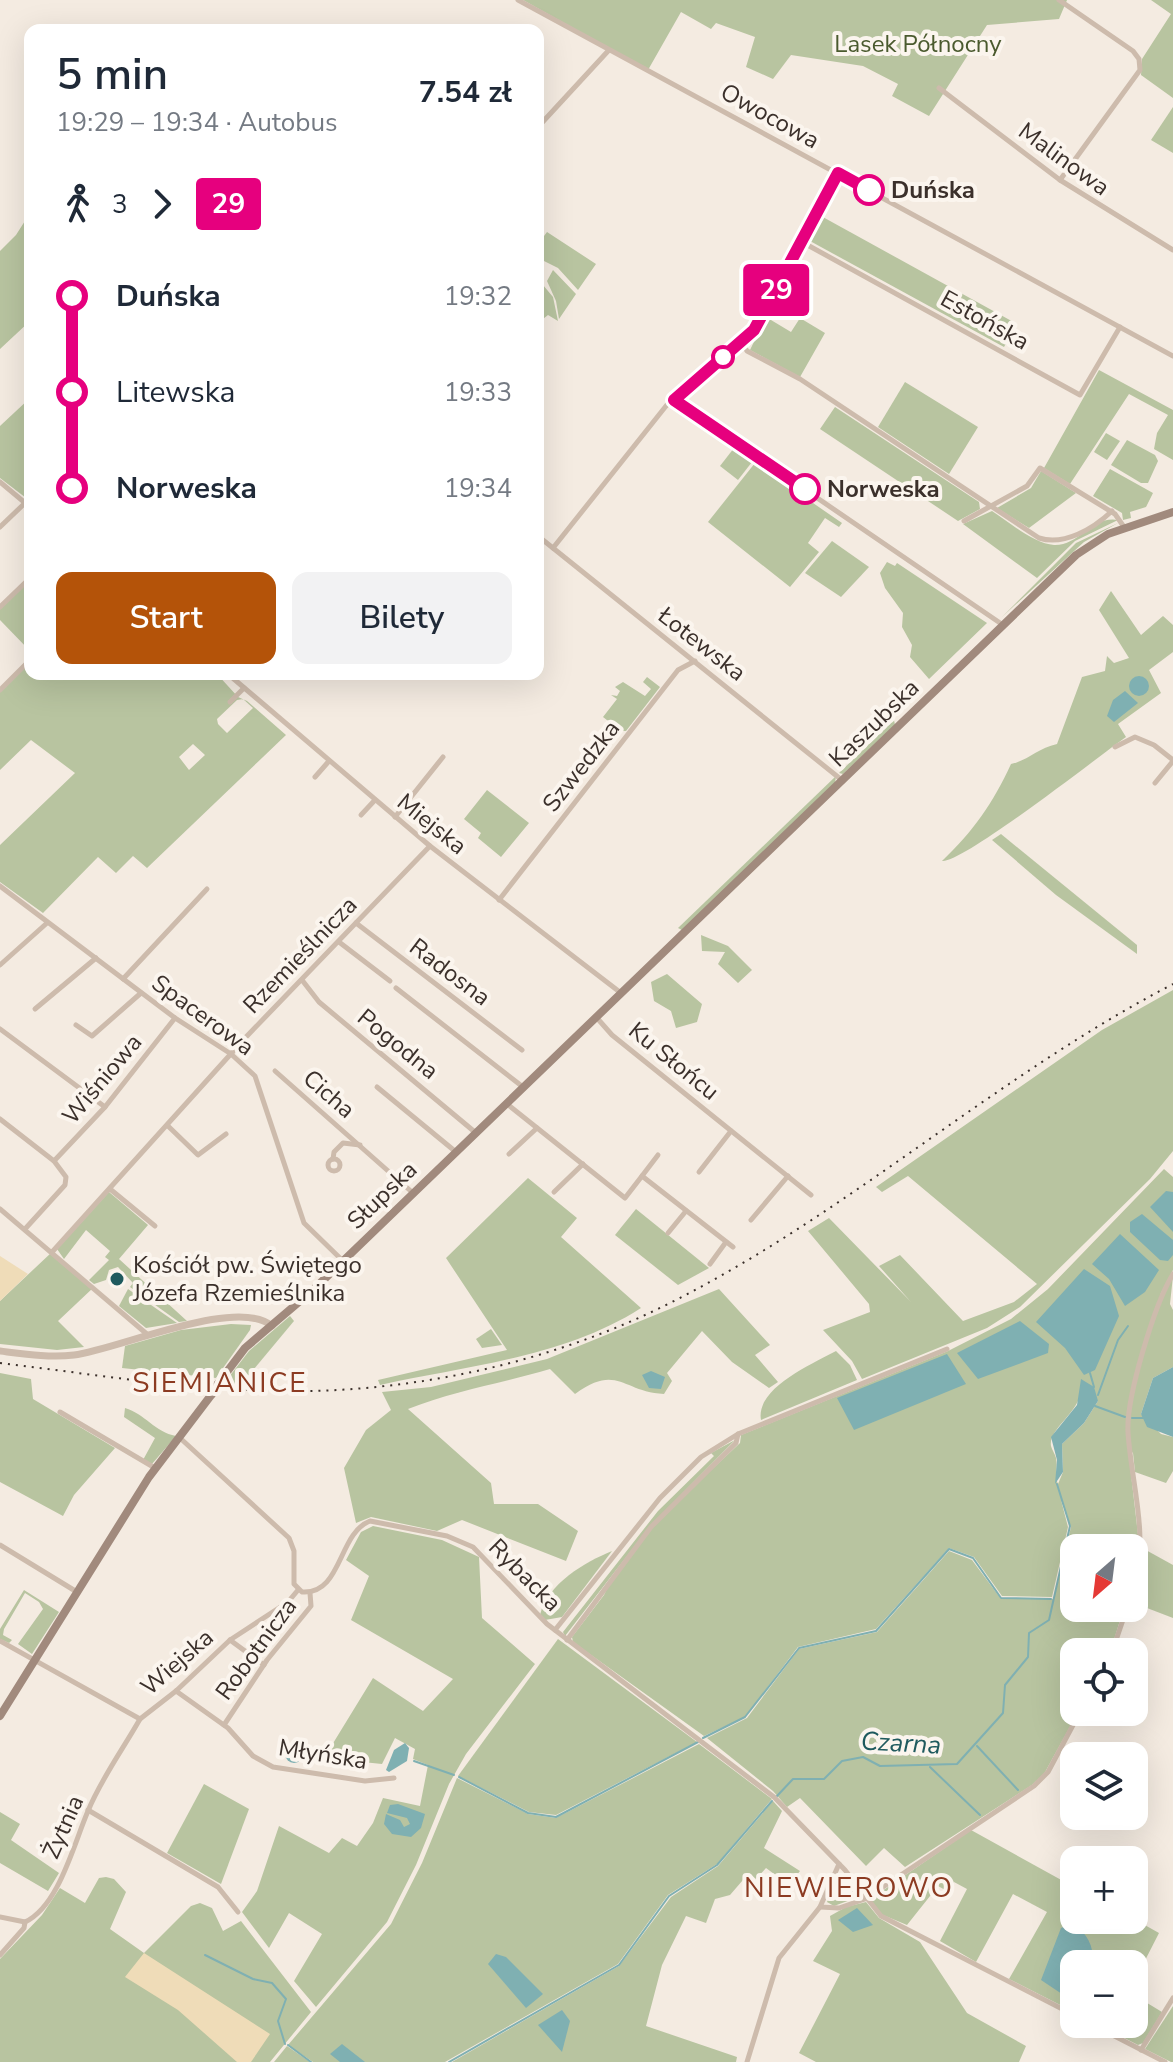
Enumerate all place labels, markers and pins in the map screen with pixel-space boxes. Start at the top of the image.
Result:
place label: Duńska [891,174,975,206]
marker: Duńska [854,175,884,205]
unlabelled marker [712,346,734,368]
place label: Norweska [827,473,940,505]
marker: Norweska [790,474,820,504]
place label: Kościół pw. Świętego Józefa Rzemieślnika [132,1249,362,1309]
marker: Kościół pw. Świętego Józefa Rzemieślnika [108,1270,126,1288]

